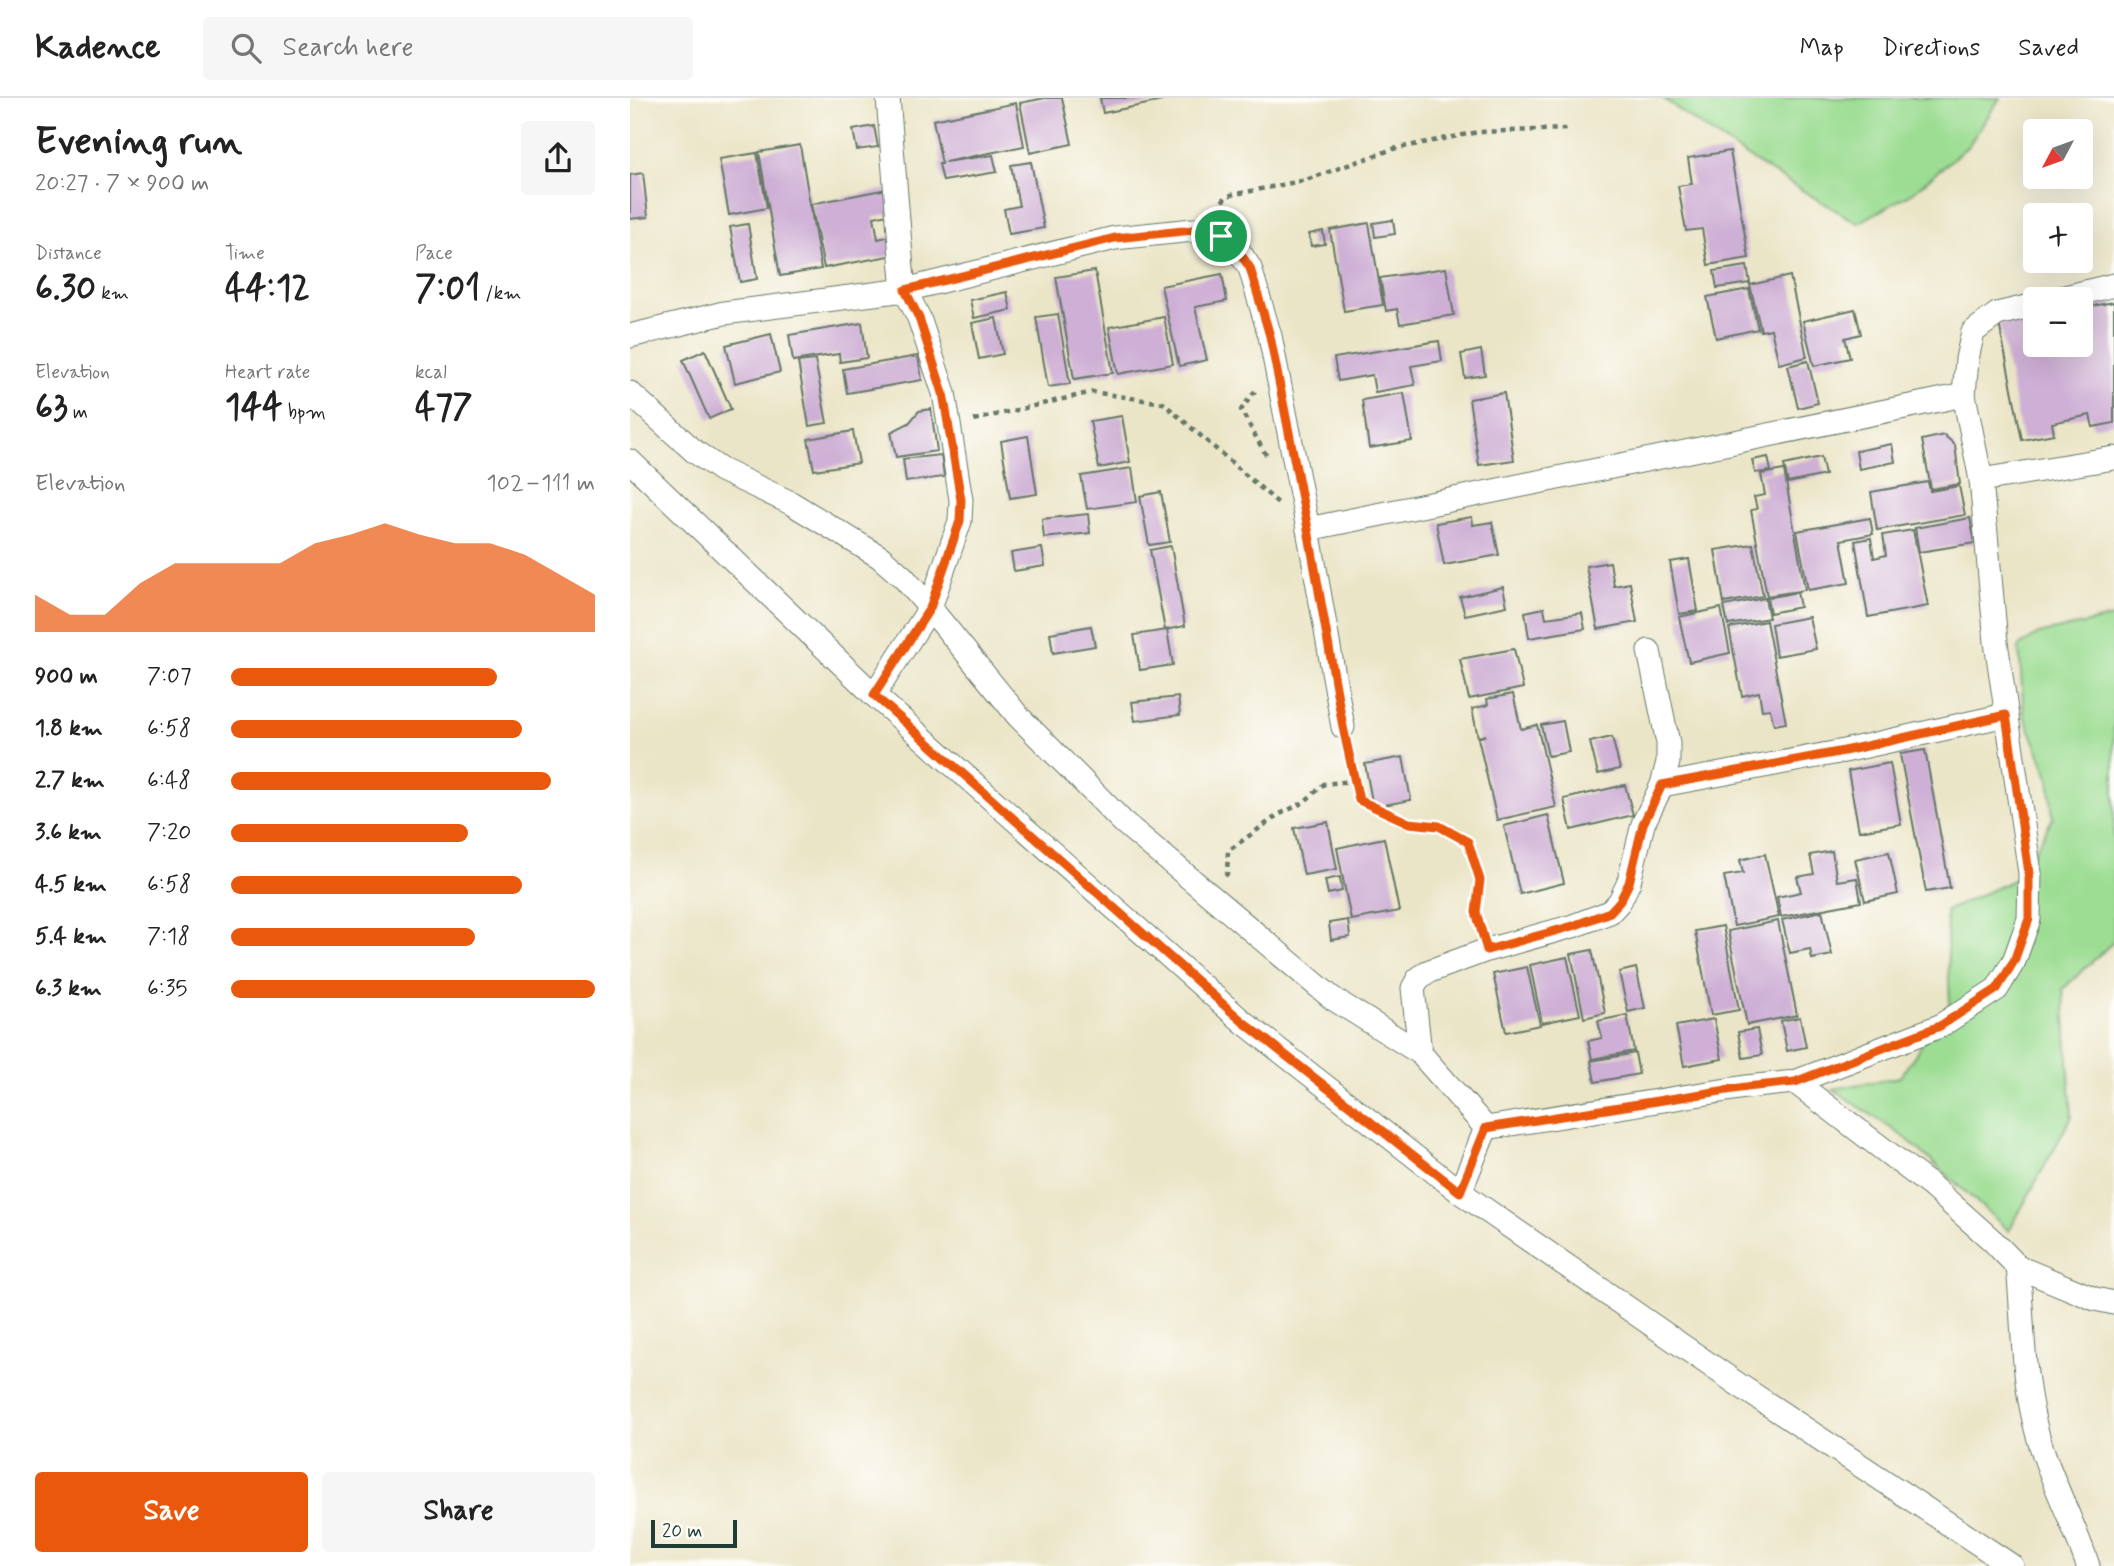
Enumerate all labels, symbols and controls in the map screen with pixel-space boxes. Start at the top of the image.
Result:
search box [203,17,693,80]
text: Kadence [35,26,161,70]
icon: search [227,29,265,67]
text: Search here [283,31,413,65]
text: Map [1800,33,1844,64]
text: Directions [1882,33,1980,64]
text: Saved [2018,33,2079,64]
text: Evening run [35,118,242,167]
north arrow [2023,119,2093,189]
map controls [2023,119,2093,357]
button: share [521,121,595,195]
text: 20:27 · 7 × 900 m [35,169,209,199]
button: + [2023,203,2093,273]
pin [1191,206,1251,266]
icon: arrive [1202,217,1240,255]
text: Distance [35,241,102,266]
text: Time [225,241,265,266]
text: Pace [415,241,453,266]
text: 6.30 [35,266,96,312]
text: 44:12 [225,266,310,312]
text: 7:01 [415,266,480,312]
text: km [96,281,129,306]
text: /km [480,281,521,306]
button: − [2023,287,2093,357]
text: Elevation [35,360,110,385]
text: Heart rate [225,360,310,385]
text: kcal [415,360,447,385]
text: 63 [35,385,68,431]
text: 144 [225,385,283,431]
text: 477 [415,385,473,431]
text: m [68,400,88,425]
text: bpm [283,400,326,425]
text: Elevation [35,469,126,499]
text: 102–111 m [487,469,595,499]
text: 900 m [35,662,98,692]
text: 7:07 [147,662,192,692]
text: 1.8 km [35,714,103,744]
text: 6:58 [147,714,191,744]
text: 2.7 km [35,766,105,796]
text: 6:48 [147,766,191,796]
text: 3.6 km [35,818,102,848]
text: 7:20 [147,818,192,848]
text: 4.5 km [35,870,107,900]
text: 6:58 [147,870,191,900]
text: 5.4 km [35,922,107,952]
text: 7:18 [147,922,190,952]
text: 6.3 km [35,974,102,1004]
text: 6:35 [147,974,188,1004]
button: Save [35,1472,308,1552]
button: Share [322,1472,595,1552]
scale bar [651,1517,737,1549]
text: 20 m [662,1519,702,1544]

